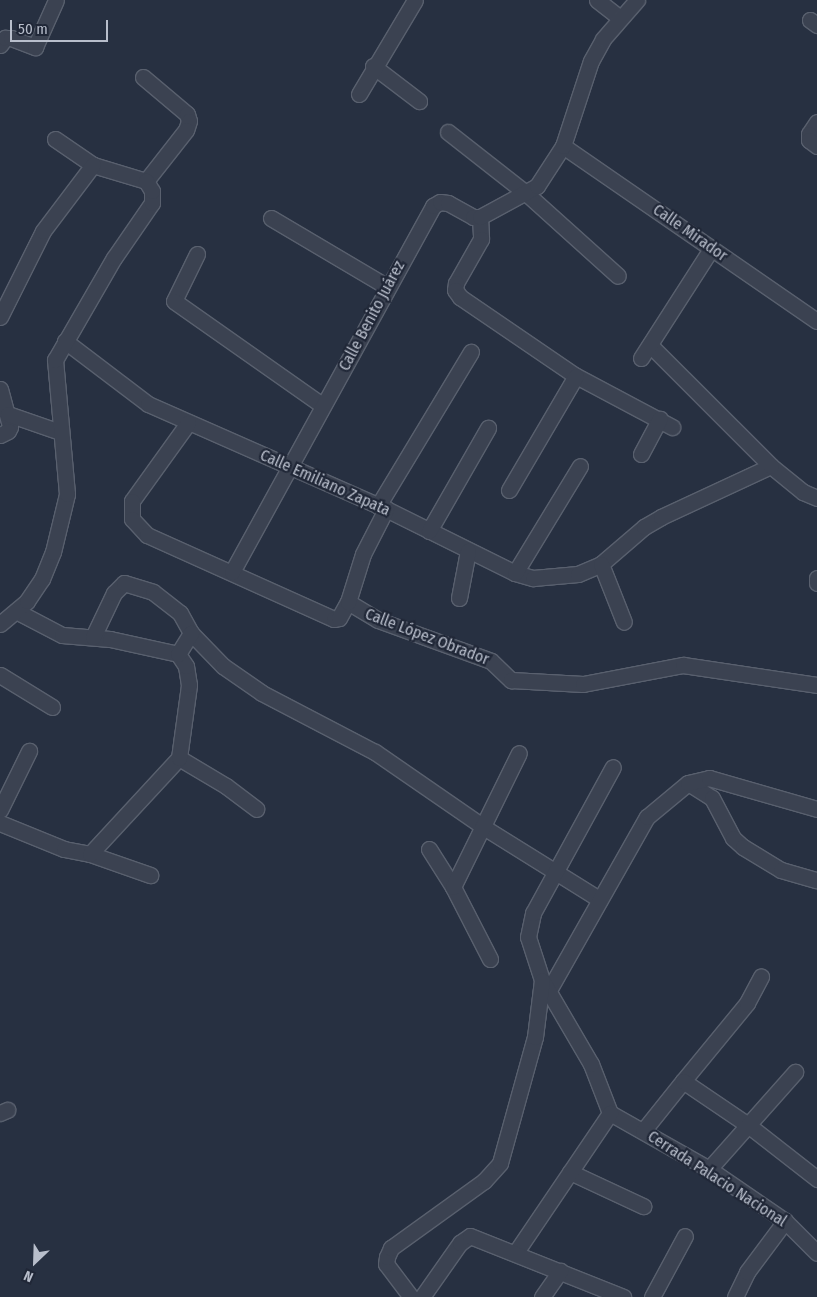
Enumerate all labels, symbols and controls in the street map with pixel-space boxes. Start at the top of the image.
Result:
scale bar [12,10,110,42]
text: 50 m [18,20,48,38]
street label: Calle Mirador [649,200,731,266]
street label: Calle Benito Juárez [335,258,409,374]
street label: Calle Emiliano Zapata [257,446,393,520]
street label: Calle López Obrador [362,605,492,669]
street label: Cerrada Palacio Nacional [644,1127,790,1231]
north arrow [10,1237,60,1287]
text: N [21,1267,36,1286]

